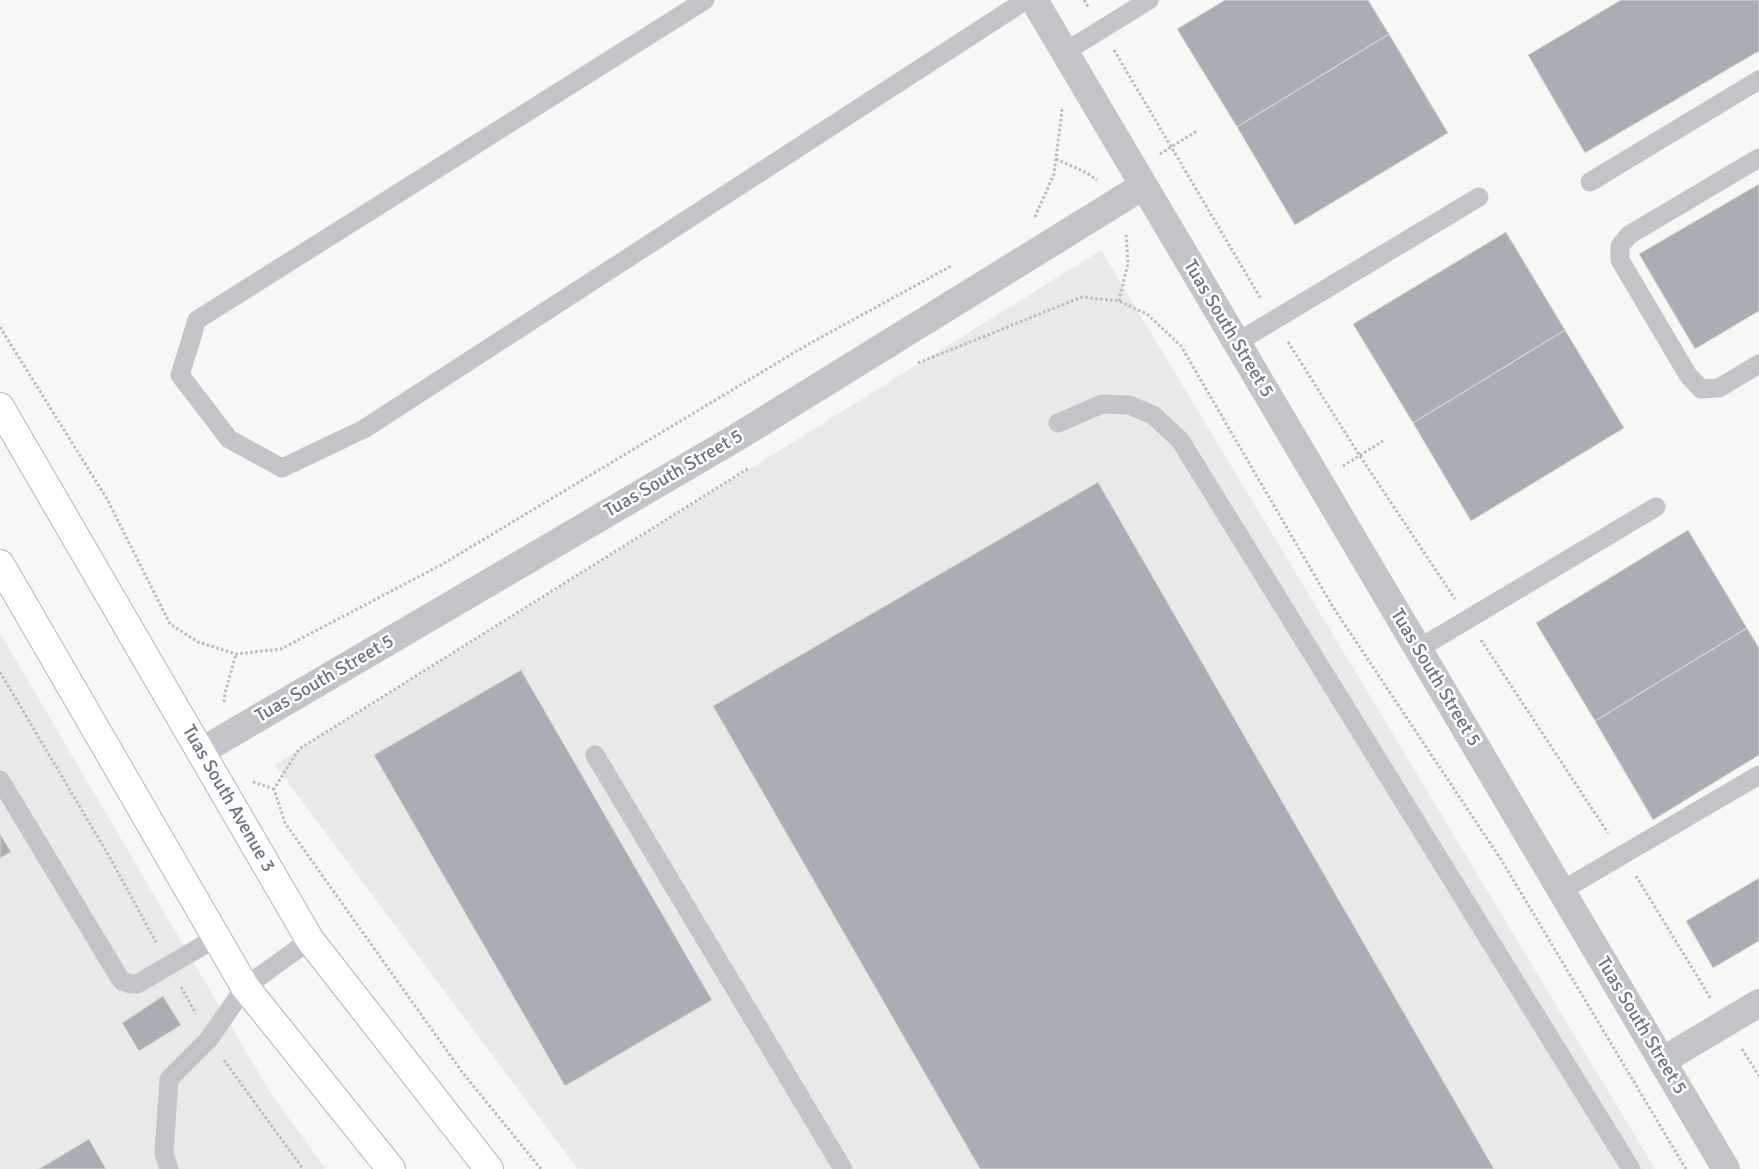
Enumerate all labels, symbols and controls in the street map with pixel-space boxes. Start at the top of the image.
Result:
street label: Tuas South Street 5 [1178,256,1278,402]
street label: Tuas South Street 5 [601,425,747,523]
street label: Tuas South Street 5 [1385,605,1485,751]
street label: Tuas South Street 5 [252,630,398,728]
street label: Tuas South Avenue 3 [177,721,279,877]
street label: Tuas South Street 5 [1591,953,1691,1099]

